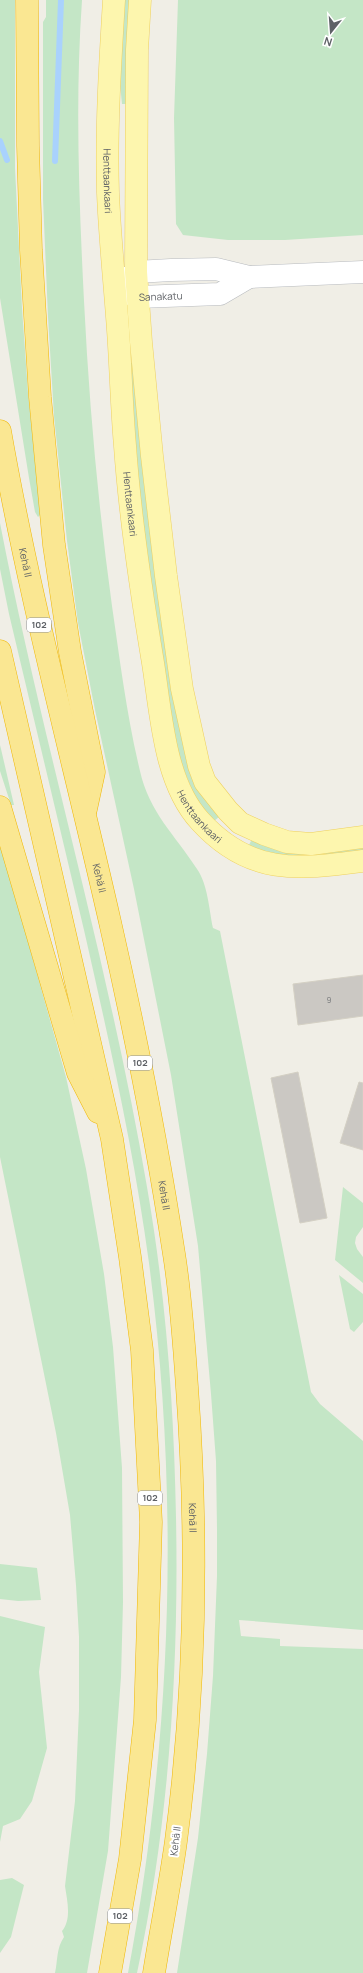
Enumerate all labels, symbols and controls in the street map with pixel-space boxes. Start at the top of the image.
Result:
north arrow [311,12,351,52]
text: N [322,34,334,50]
street label: Henttaankaari [100,148,116,214]
street label: Sanakatu [139,288,183,304]
street label: Henttaankaari [120,471,141,537]
street label: Kehä II [16,547,36,578]
road number: 102 [27,618,51,632]
street label: Henttaankaari [174,788,225,846]
street label: Kehä II [90,862,110,894]
house number: 9 [327,994,332,1005]
road number: 102 [128,1056,152,1070]
street label: Kehä II [155,1180,174,1211]
road number: 102 [138,1491,162,1505]
street label: Kehä II [186,1503,200,1533]
street label: Kehä II [166,1825,184,1857]
road number: 102 [108,1909,132,1923]

